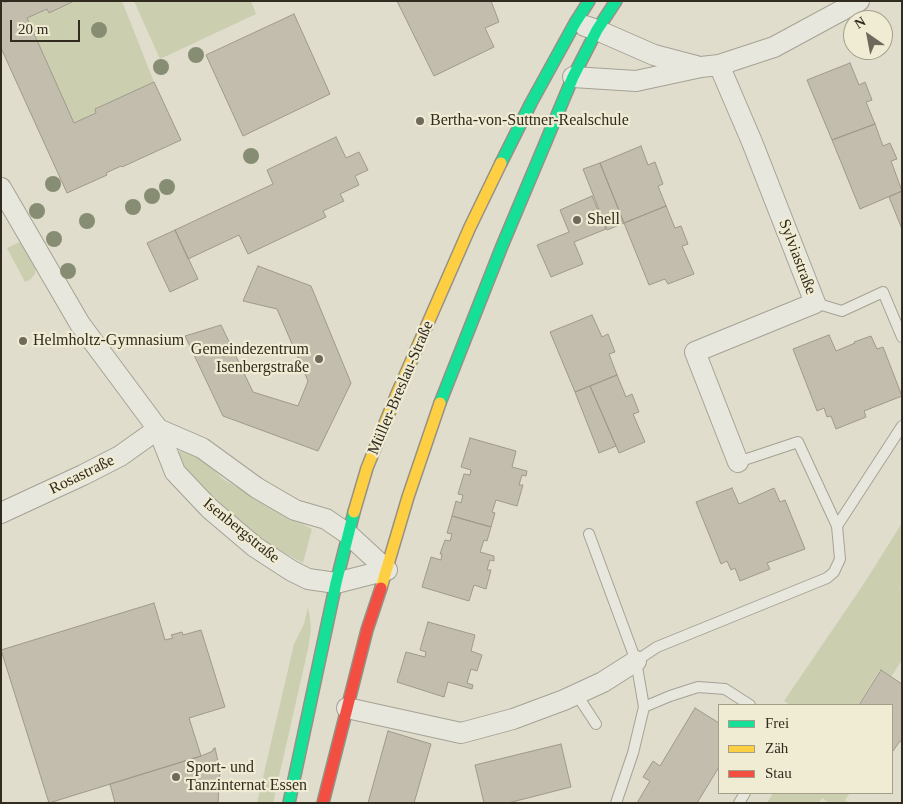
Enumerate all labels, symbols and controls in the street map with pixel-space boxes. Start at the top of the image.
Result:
scale bar [12,10,82,42]
north arrow [843,10,893,60]
text: N [852,14,868,32]
text: 20 m [18,21,48,37]
place label: Bertha-von-Suttner-Realschule [430,111,629,131]
marker: Bertha-von-Suttner-Realschule [414,115,426,127]
place label: Shell [587,210,620,230]
marker: Shell [571,214,583,226]
street label: Sylviastraße [774,217,820,297]
street label: Müller-Breslau-Straße [364,318,438,458]
place label: Helmholtz-Gymnasium [33,331,184,351]
marker: Helmholtz-Gymnasium [17,335,29,347]
place label: Gemeindezentrum Isenbergstraße [191,340,309,378]
marker: Gemeindezentrum Isenbergstraße [313,353,325,365]
street label: Rosastraße [46,451,118,499]
street label: Isenbergstraße [199,494,283,568]
legend [718,704,893,794]
text: Frei [765,715,789,731]
text: Zäh [765,740,788,756]
place label: Sport- und Tanzinternat Essen [186,758,307,796]
text: Stau [765,765,792,781]
marker: Sport- und Tanzinternat Essen [170,771,182,783]

